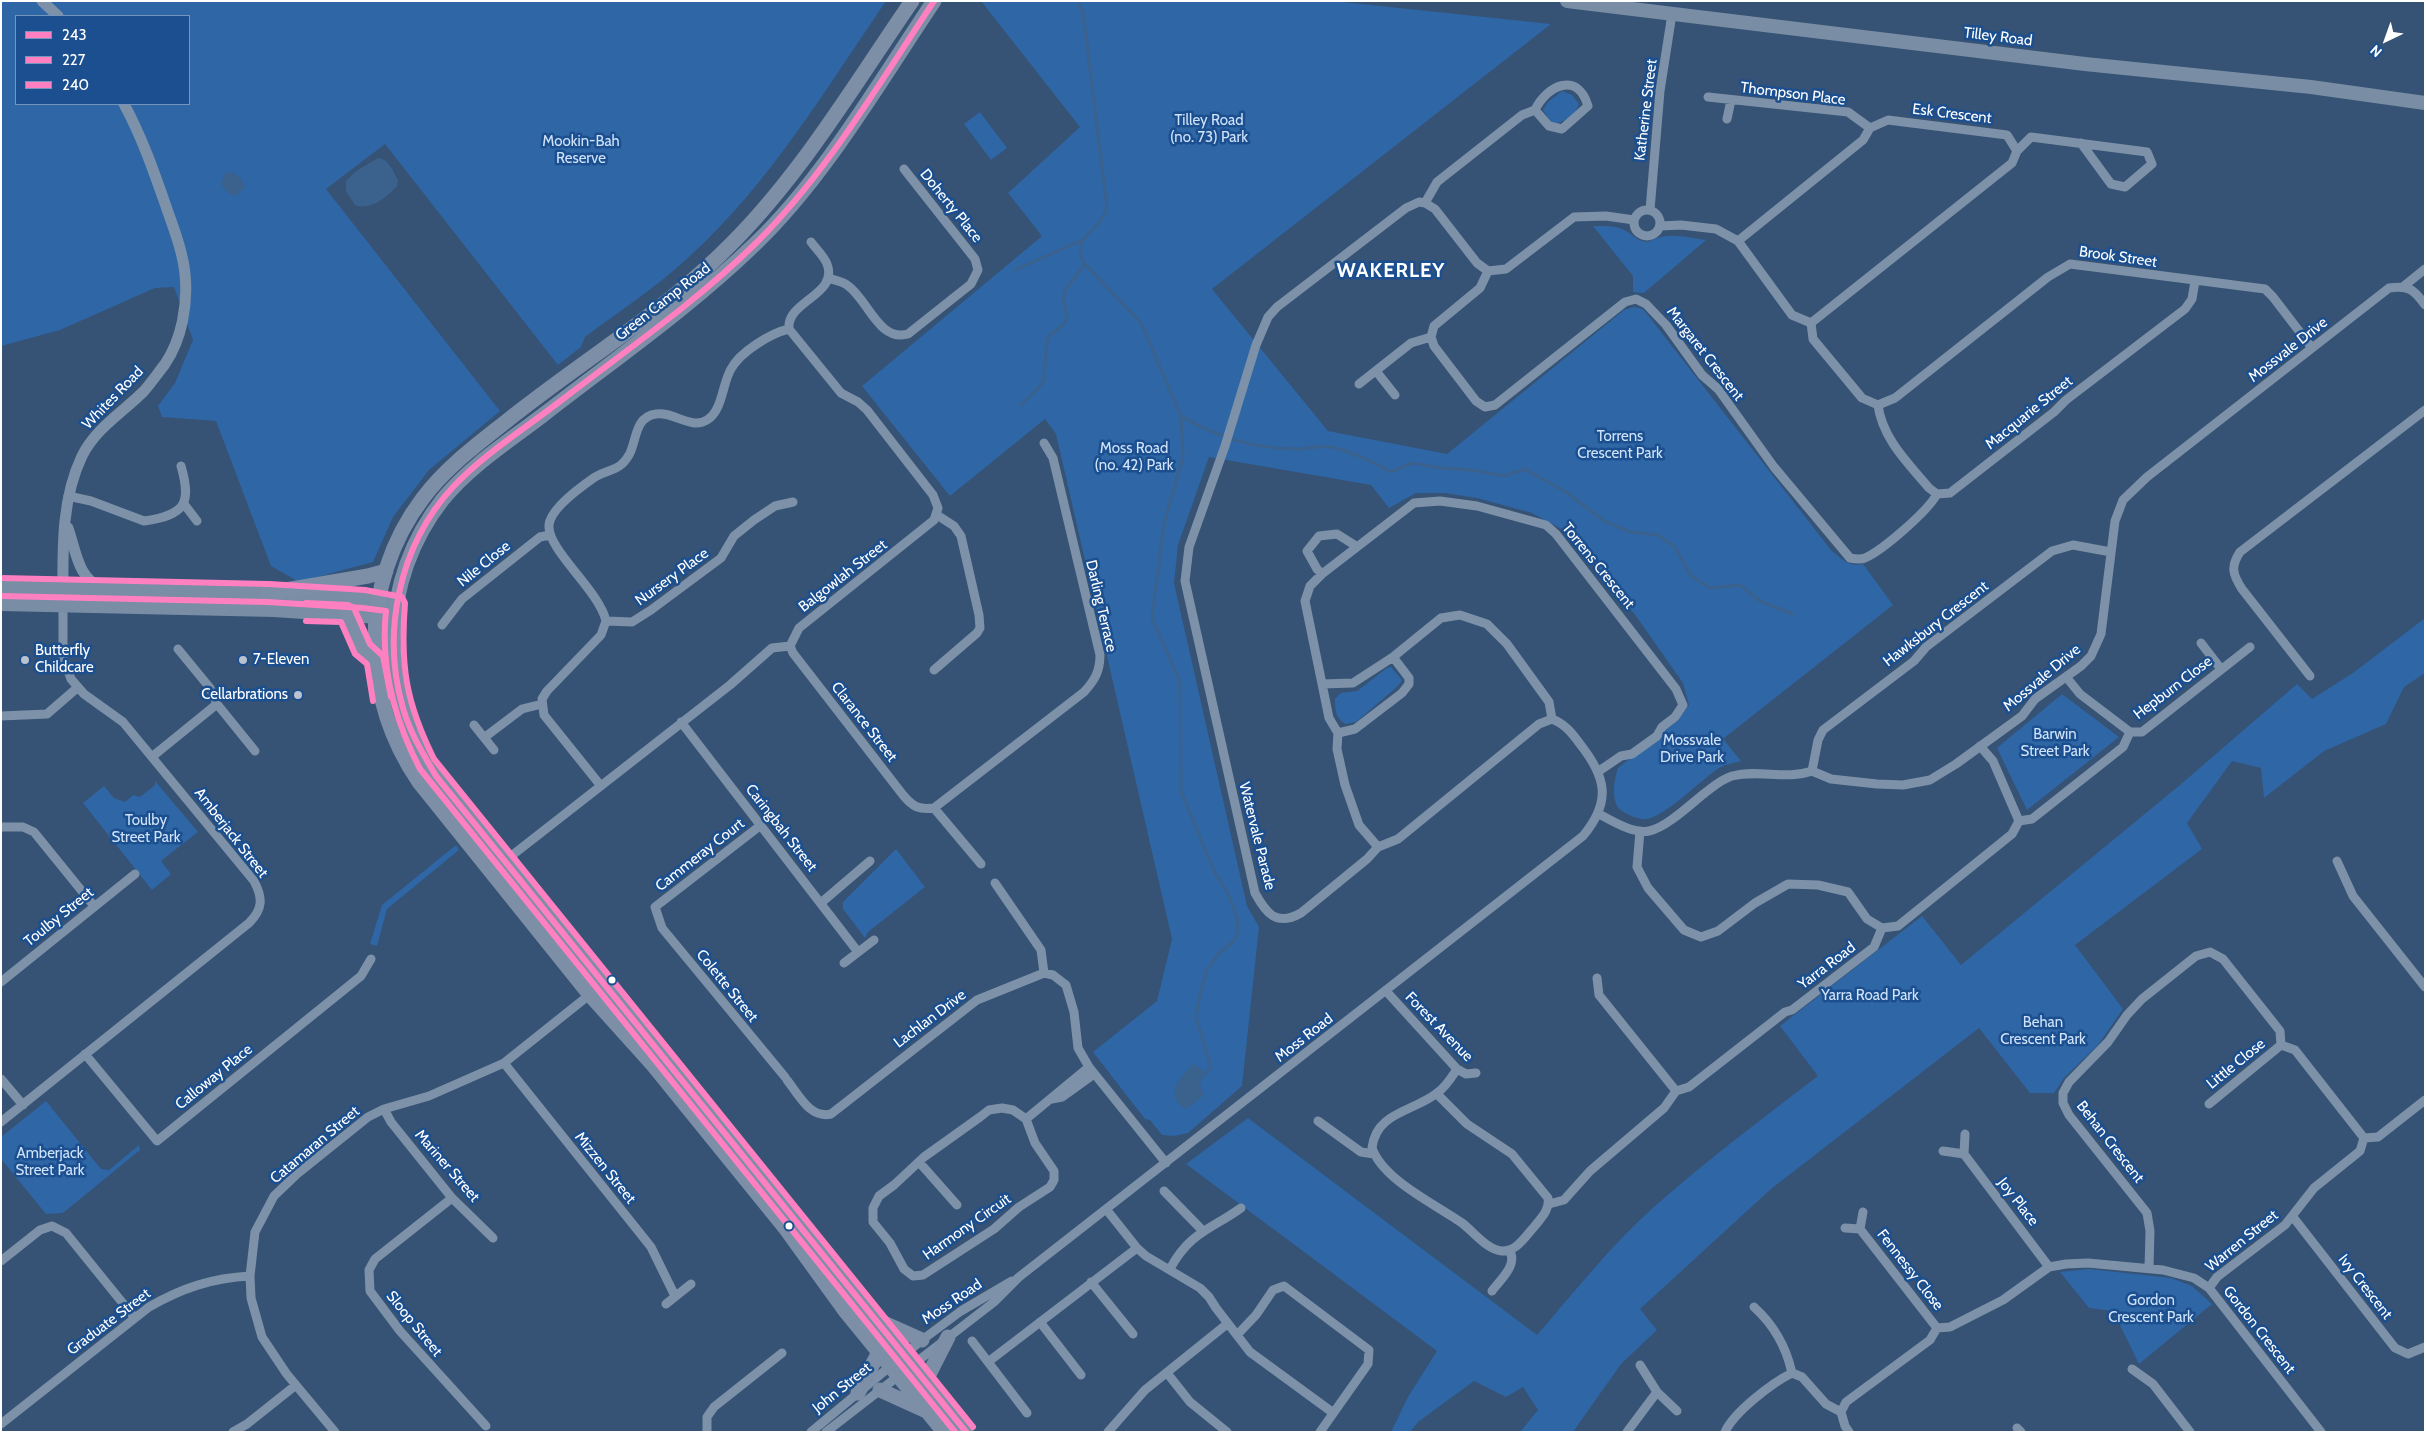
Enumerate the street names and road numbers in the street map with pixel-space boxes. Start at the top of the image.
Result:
street label: Tilley Road [1963,24,2033,50]
street label: Katherine Street [1631,58,1661,162]
street label: Thompson Place [1739,79,1847,109]
street label: Esk Crescent [1911,100,1993,128]
street label: Doherty Place [916,166,986,246]
street label: Brook Street [2078,243,2158,271]
street label: Green Camp Road [612,259,714,345]
street label: Margaret Crescent [1663,303,1747,405]
street label: Mossvale Drive [2245,314,2331,386]
street label: Whites Road [79,363,147,433]
street label: Macquarie Street [1982,372,2076,454]
street label: Torrens Crescent [1558,519,1638,613]
street label: Balgowlah Street [795,536,891,616]
street label: Nile Close [454,537,514,591]
street label: Nursery Place [632,544,712,610]
street label: Darling Terrace [1082,558,1120,654]
street label: Hawksbury Crescent [1880,577,1992,671]
street label: Mossvale Drive [2000,640,2084,716]
street label: Hepburn Close [2130,653,2216,723]
street label: Clarance Street [827,678,901,766]
street label: Watervale Parade [1235,780,1279,892]
street label: Caringbah Street [741,781,821,875]
street label: Amberjack Street [190,785,272,881]
street label: Cammeray Court [652,815,748,895]
street label: Toulby Street [21,884,97,950]
street label: Yarra Road [1795,939,1859,993]
street label: Colette Street [692,946,762,1026]
street label: Lachlan Drive [890,986,970,1052]
street label: Forest Avenue [1401,988,1477,1066]
street label: Moss Road [1271,1010,1337,1066]
street label: Little Close [2203,1035,2269,1093]
street label: Calloway Place [172,1040,256,1114]
street label: Behan Crescent [2072,1097,2148,1187]
street label: Catamaran Street [267,1102,363,1188]
street label: Mariner Street [411,1126,483,1206]
street label: Mizzen Street [571,1128,639,1208]
street label: Joy Place [1994,1174,2042,1230]
street label: Harmony Circuit [920,1190,1014,1264]
street label: Warren Street [2202,1206,2282,1276]
street label: Fennessy Close [1873,1226,1947,1314]
street label: Ivy Crescent [2334,1251,2396,1323]
street label: Moss Road [919,1275,985,1329]
street label: Gordon Crescent [2219,1283,2299,1377]
street label: Graduate Street [64,1285,154,1359]
street label: Sloop Street [382,1288,446,1360]
street label: John Street [809,1359,875,1417]

